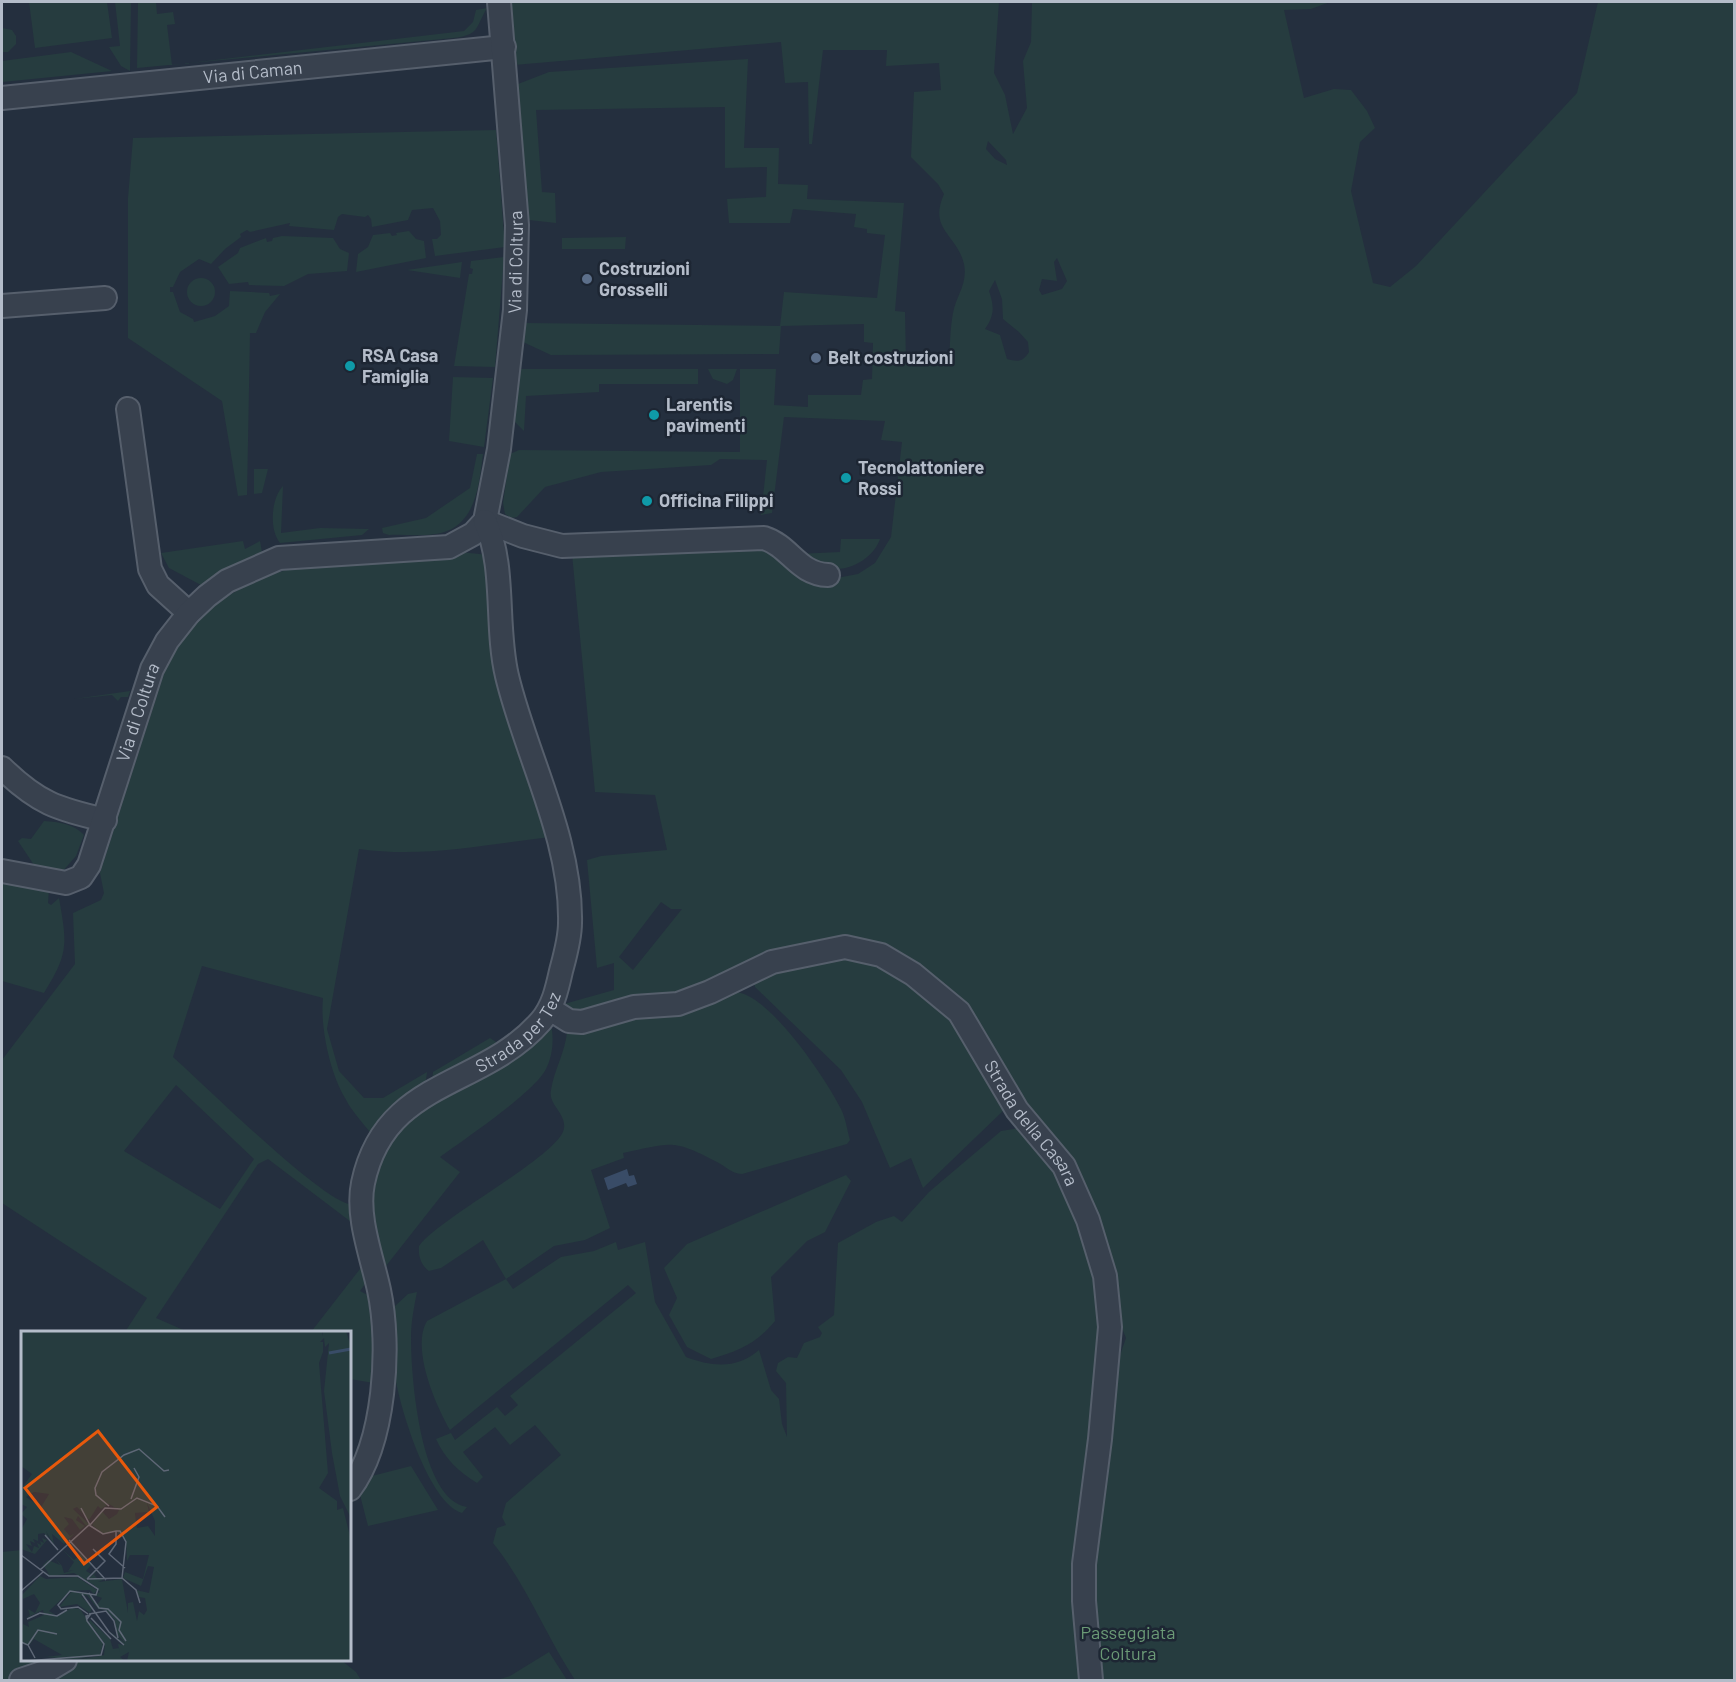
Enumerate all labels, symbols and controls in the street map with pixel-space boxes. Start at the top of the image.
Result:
street label: Via di Caman [202,56,303,88]
street label: Via di Coltura [503,210,527,314]
place label: Costruzioni Grosselli [599,257,690,300]
marker: Costruzioni Grosselli [580,272,594,286]
place label: RSA Casa Famiglia [362,344,438,387]
place label: Belt costruzioni [828,346,953,368]
marker: Belt costruzioni [809,351,823,365]
marker: RSA Casa Famiglia [343,359,357,373]
place label: Larentis pavimenti [666,393,746,436]
marker: Larentis pavimenti [647,408,661,422]
place label: Tecnolattoniere Rossi [858,456,985,499]
marker: Tecnolattoniere Rossi [839,471,853,485]
place label: Officina Filippi [659,489,774,511]
marker: Officina Filippi [640,494,654,508]
street label: Via di Coltura [111,658,164,764]
street label: Strada per Tez [471,989,565,1077]
street label: Strada della Casara [980,1056,1083,1189]
inset map [21,1331,351,1661]
park label: Passeggiata Coltura [1080,1621,1176,1664]

